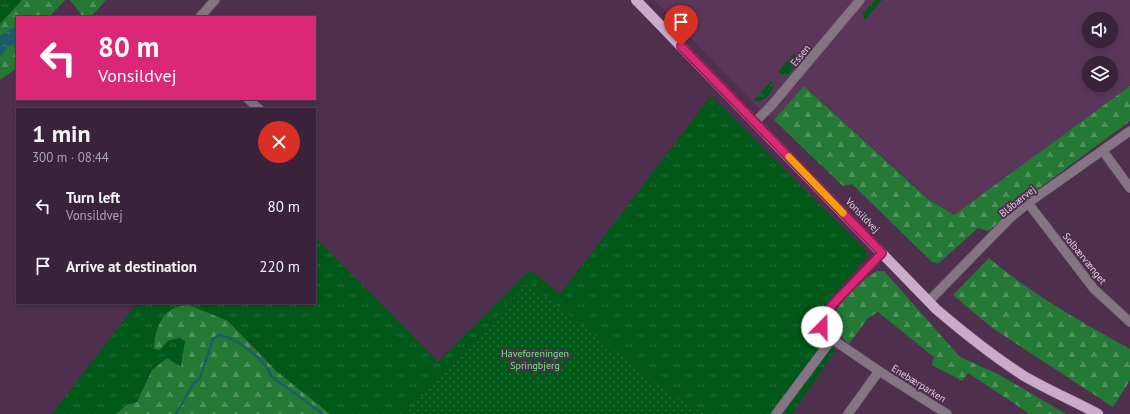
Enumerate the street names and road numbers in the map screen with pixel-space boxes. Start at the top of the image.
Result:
street label: Essen [788,42,813,69]
street label: Blåbærvej [997,183,1038,220]
street label: Vonsildvej [842,194,882,236]
street label: Solbærvænget [1060,230,1110,287]
street label: Enebærparken [889,362,948,405]

